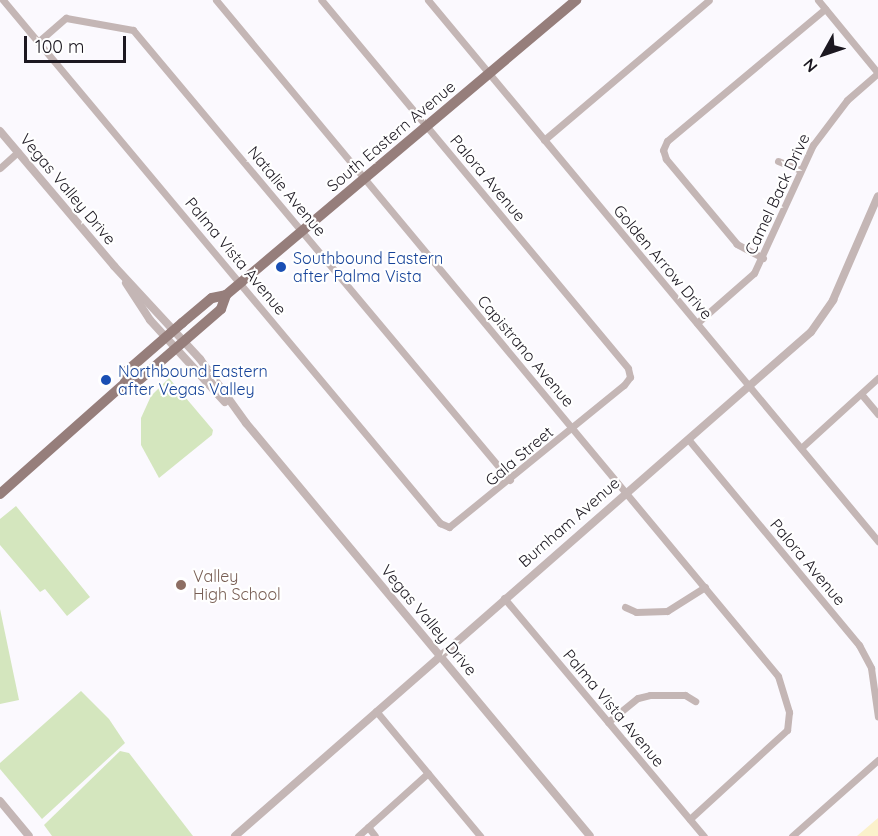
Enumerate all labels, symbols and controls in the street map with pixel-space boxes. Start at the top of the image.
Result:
scale bar [27,24,129,62]
north arrow [794,24,854,84]
text: 100 m [35,35,84,58]
text: N [799,55,822,77]
street label: South Eastern Avenue [323,77,459,195]
street label: Vegas Valley Drive [16,130,120,248]
street label: Camel Back Drive [740,130,814,258]
street label: Palora Avenue [446,131,530,225]
street label: Natalie Avenue [244,142,330,240]
street label: Palma Vista Avenue [181,193,291,319]
street label: Golden Arrow Drive [610,201,716,323]
place label: Southbound Eastern after Palma Vista [293,248,443,286]
marker: Southbound Eastern after Palma Vista [274,260,288,274]
street label: Capistrano Avenue [474,291,578,411]
place label: Northbound Eastern after Vegas Valley [118,361,268,399]
marker: Northbound Eastern after Vegas Valley [99,373,113,387]
street label: Gala Street [481,422,557,490]
street label: Burnham Avenue [515,473,623,571]
street label: Palora Avenue [766,515,850,609]
street label: Vegas Valley Drive [377,561,481,679]
place label: Valley High School [193,566,281,604]
marker: Valley High School [174,578,188,592]
street label: Palma Vista Avenue [559,645,669,771]

